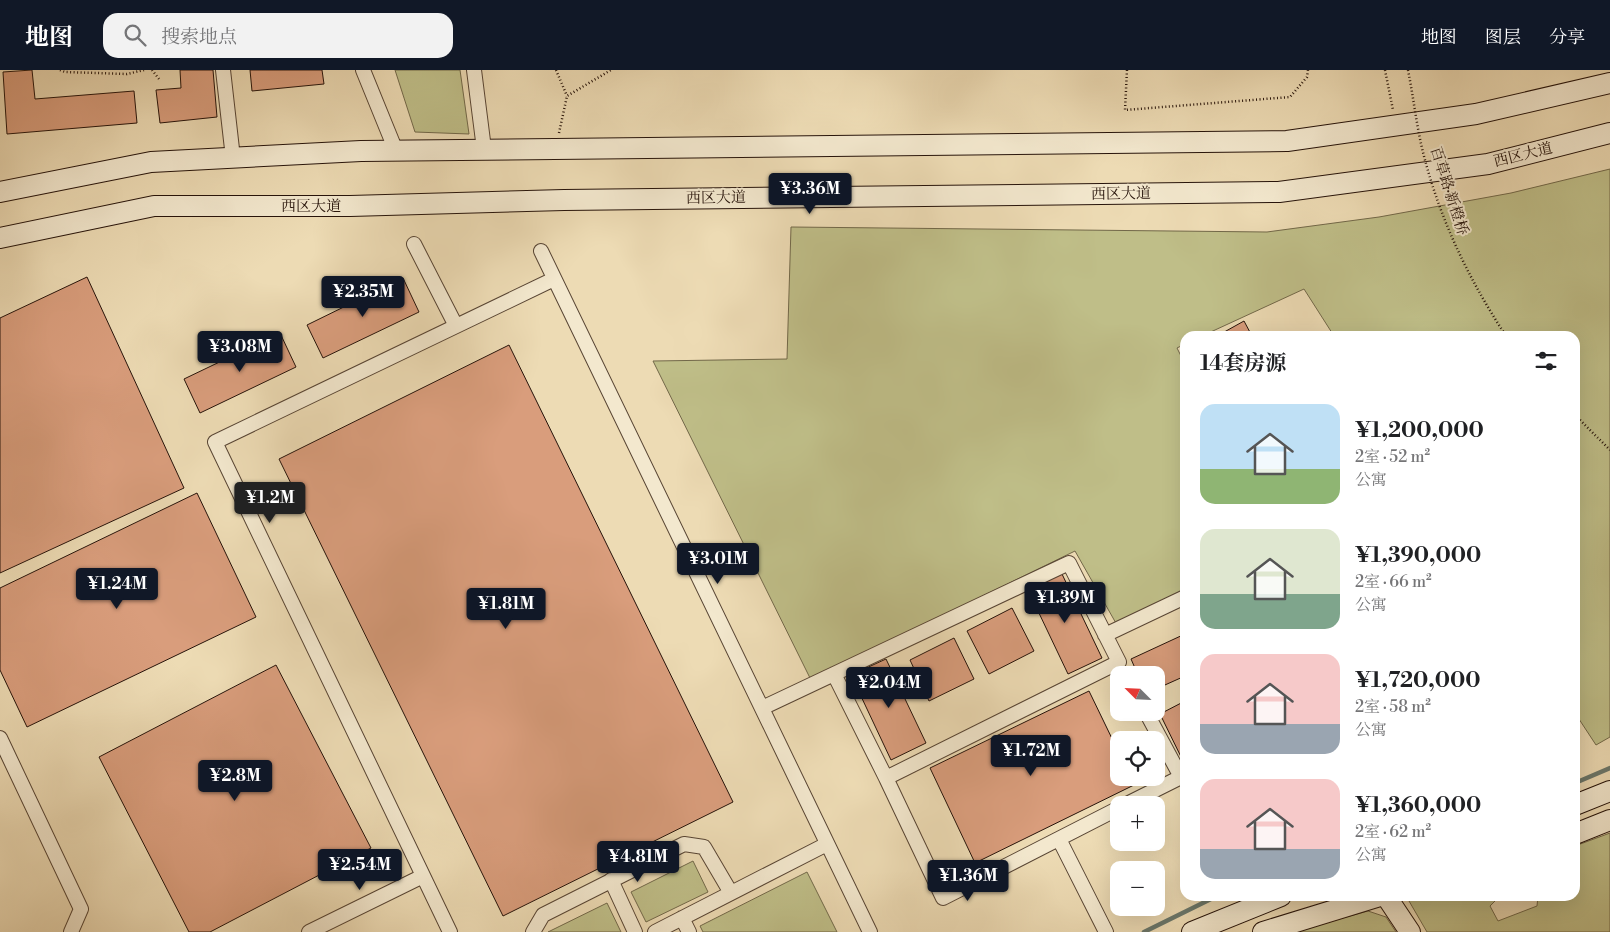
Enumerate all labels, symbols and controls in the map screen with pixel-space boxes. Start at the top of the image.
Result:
search box [103,13,453,58]
icon: search [121,21,149,49]
text: 地图 [25,23,73,53]
text: 搜索地点 [161,25,237,49]
text: 地图 [1421,26,1457,49]
text: 图层 [1485,26,1521,49]
text: 分享 [1549,26,1585,49]
street label: 西区大道 [1492,139,1554,171]
street label: 百草路·新橙桥 [1426,144,1472,238]
pin: ¥3.36M [769,172,851,215]
text: ¥3.36M [780,179,840,199]
street label: 西区大道 [1091,184,1151,204]
street label: 西区大道 [686,188,746,208]
street label: 西区大道 [281,197,341,216]
pin: ¥2.35M [322,276,404,318]
text: ¥2.35M [332,282,394,302]
pin: ¥3.08M [199,330,281,373]
text: ¥3.08M [209,337,271,357]
icon: filters [1532,347,1560,375]
text: 14套房源 [1200,351,1286,377]
text: ¥1,200,000 [1355,418,1484,444]
icon: home [1240,424,1300,484]
text: 2室 · 52 m² [1355,447,1430,467]
text: 公寓 [1355,470,1387,490]
pin: ¥1.2M [235,482,305,524]
text: ¥1.2M [245,488,295,508]
pin: ¥3.01M [677,542,759,585]
text: ¥1,390,000 [1355,543,1481,569]
text: ¥3.01M [688,549,748,569]
icon: home [1240,549,1300,609]
pin: ¥1.24M [76,568,158,610]
text: 2室 · 66 m² [1355,572,1432,592]
text: ¥1.24M [87,574,147,594]
pin: ¥1.39M [1024,582,1106,624]
pin: ¥1.81M [465,588,547,630]
text: ¥1.39M [1036,588,1095,608]
text: ¥1.81M [478,594,534,614]
text: 公寓 [1355,595,1387,615]
pin: ¥2.04M [848,666,930,709]
north arrow [1110,666,1165,721]
map controls [1110,666,1165,916]
text: ¥1,720,000 [1355,668,1481,694]
text: ¥2.04M [857,673,921,693]
icon: home [1240,674,1300,734]
text: 2室 · 58 m² [1355,697,1431,717]
text: 公寓 [1355,720,1387,740]
button: locate [1110,731,1165,786]
pin: ¥1.72M [990,734,1072,777]
text: ¥1.72M [1002,741,1060,761]
pin: ¥2.8M [200,760,270,802]
text: ¥2.8M [209,766,261,786]
text: ¥1,360,000 [1355,793,1481,819]
button: + [1110,796,1165,851]
icon: home [1240,799,1300,859]
text: 2室 · 62 m² [1355,822,1431,842]
pin: ¥4.81M [597,840,679,883]
text: 公寓 [1355,845,1387,865]
text: ¥4.81M [608,847,668,867]
pin: ¥2.54M [319,848,401,891]
text: ¥2.54M [329,855,391,875]
pin: ¥1.36M [927,860,1009,902]
button: − [1110,861,1165,916]
text: ¥1.36M [939,866,998,886]

